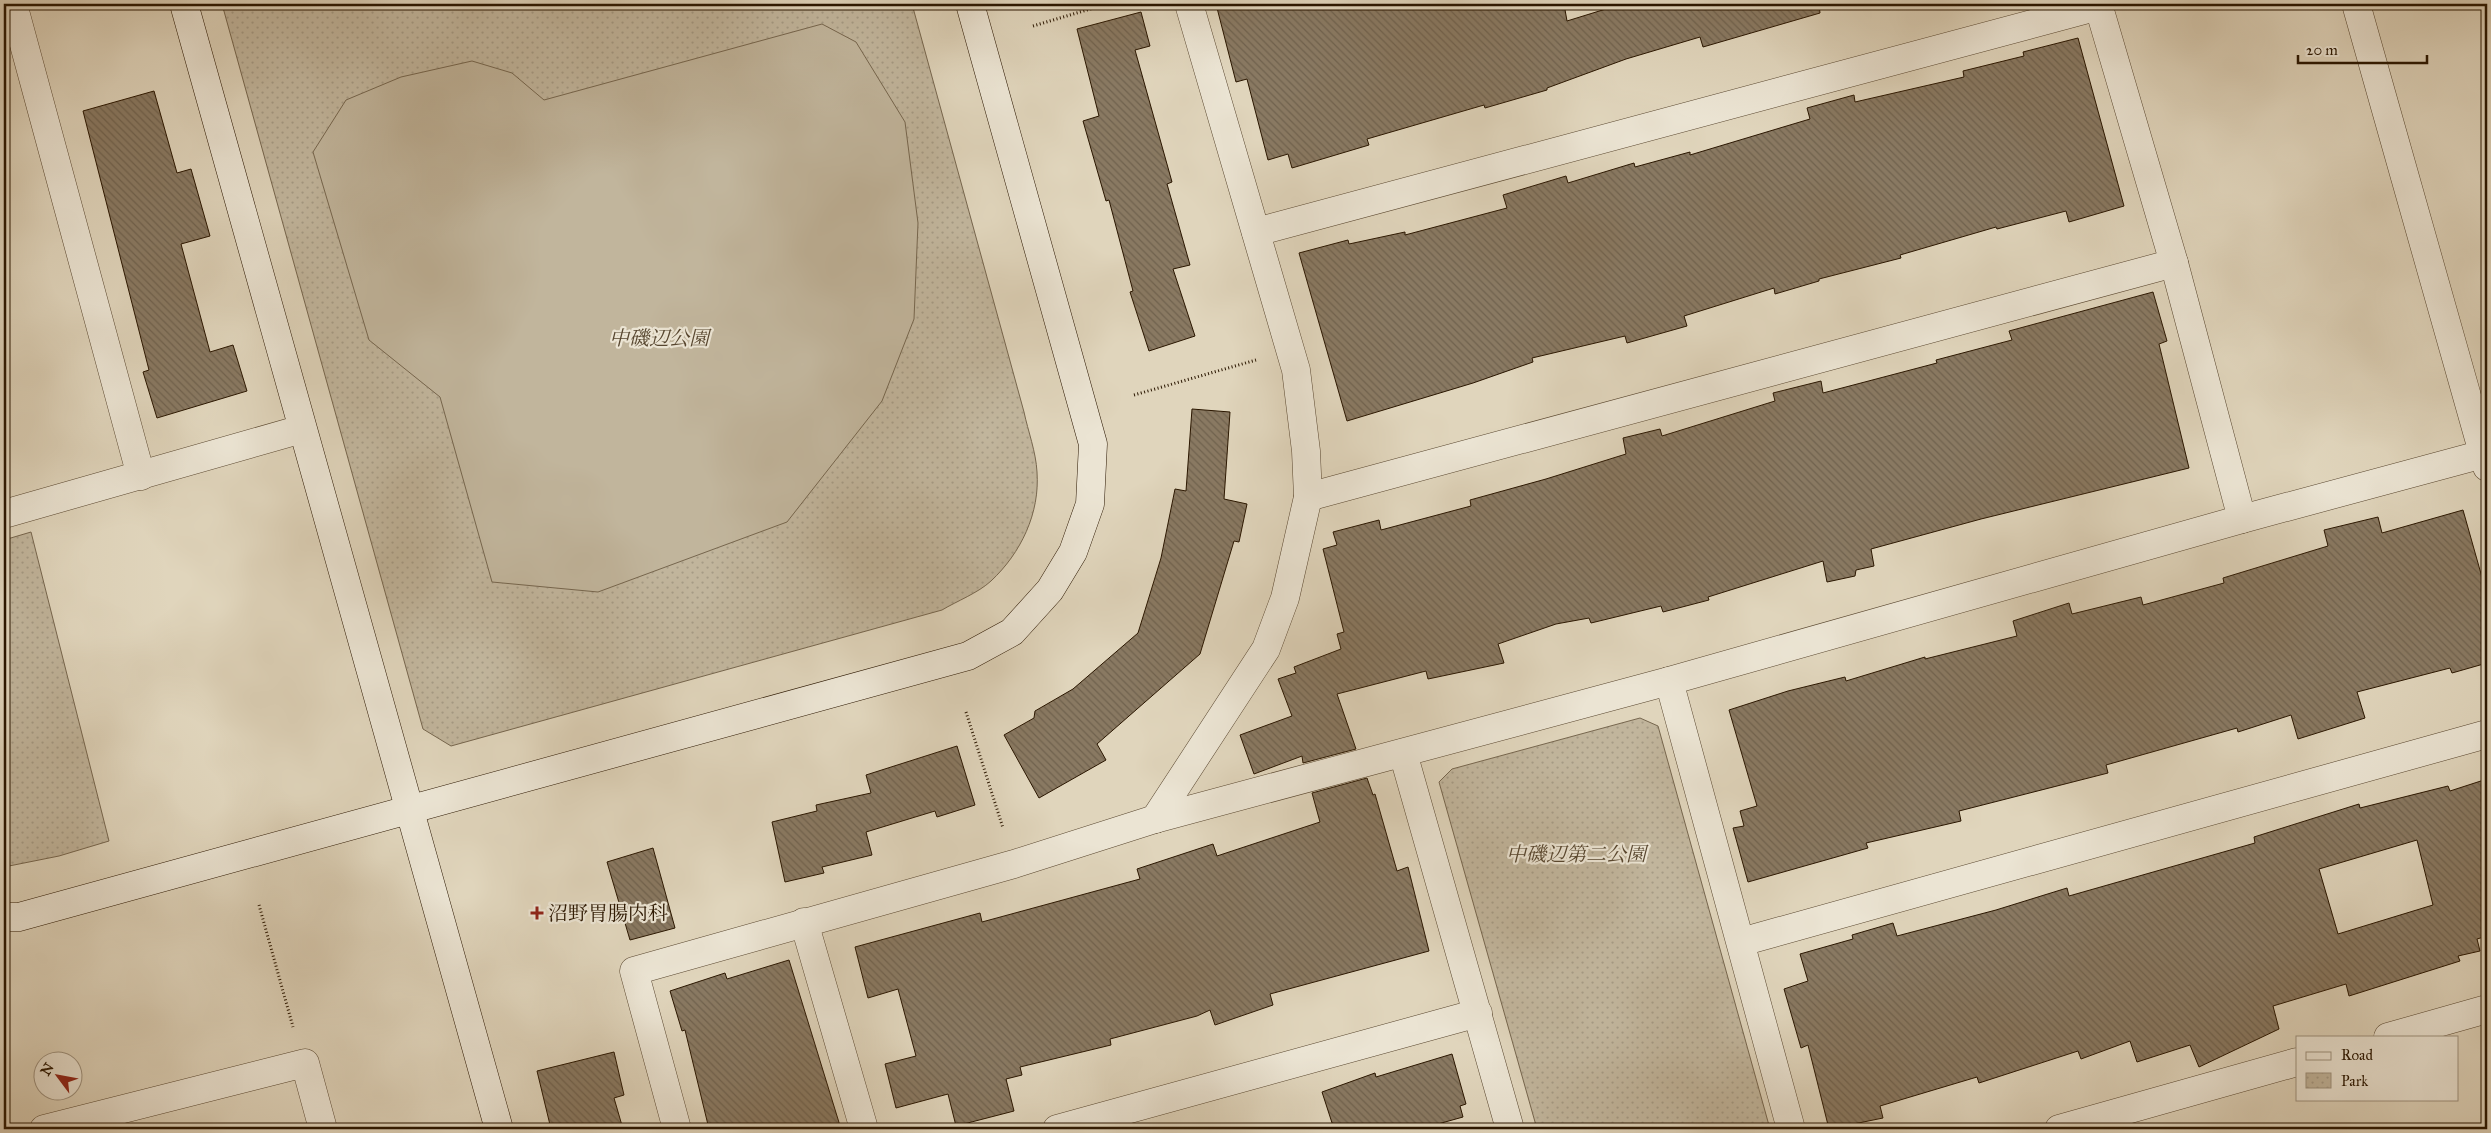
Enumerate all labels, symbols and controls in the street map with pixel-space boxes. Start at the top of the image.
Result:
scale bar [2298,32,2427,64]
text: 20 m [2306,41,2338,59]
park label: 中磯辺公園 [609,326,712,350]
park label: 中磯辺第二公園 [1506,842,1649,866]
place label: 沼野胃腸内科 [548,901,668,925]
marker: 沼野胃腸内科 [530,906,544,920]
legend [2296,1036,2458,1100]
text: Road [2341,1046,2373,1064]
north arrow [32,1050,82,1100]
text: N [37,1060,58,1079]
text: Park [2341,1072,2368,1090]

